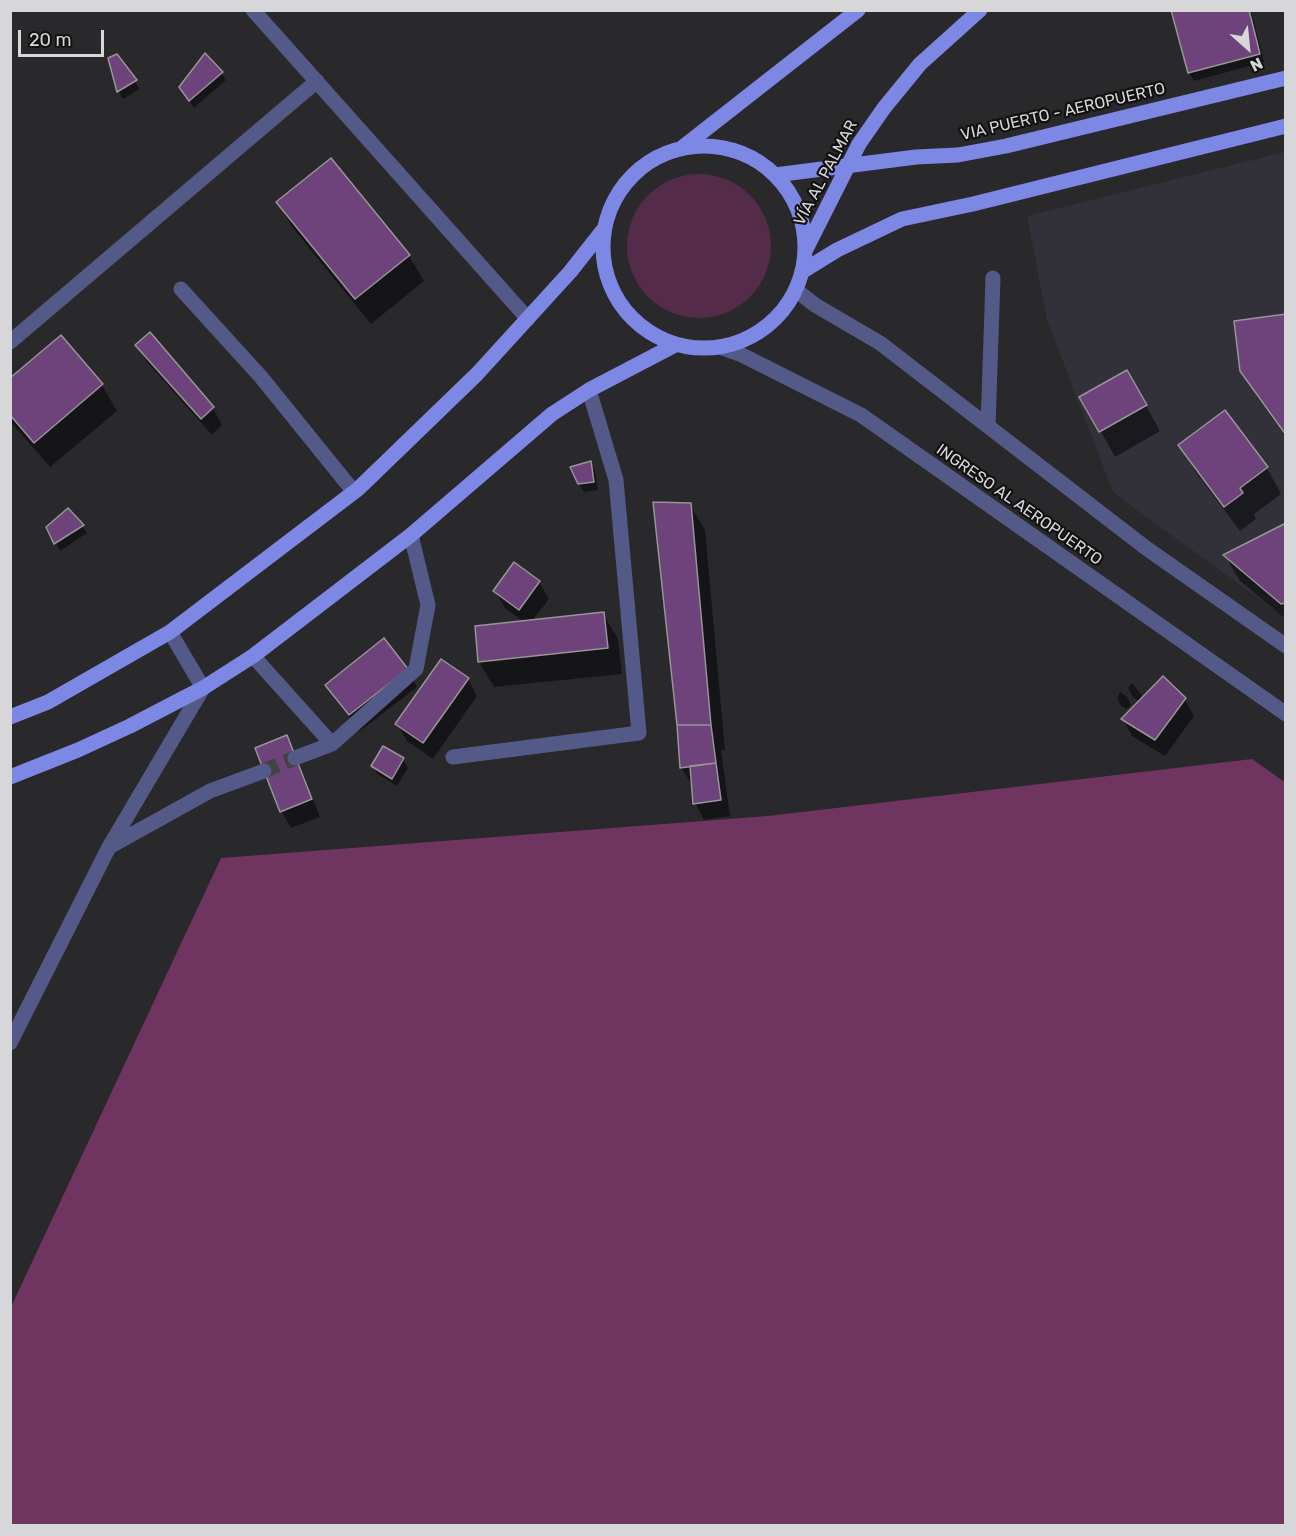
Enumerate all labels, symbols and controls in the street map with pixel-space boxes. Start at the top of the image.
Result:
scale bar [21,18,106,56]
north arrow [1218,18,1278,78]
text: 20 m [29,29,71,51]
text: N [1247,53,1266,76]
street label: VIA PUERTO - AEROPUERTO [959,79,1167,145]
street label: VÍA AL PALMAR [790,117,862,229]
street label: INGRESO AL AEROPUERTO [932,440,1106,570]

